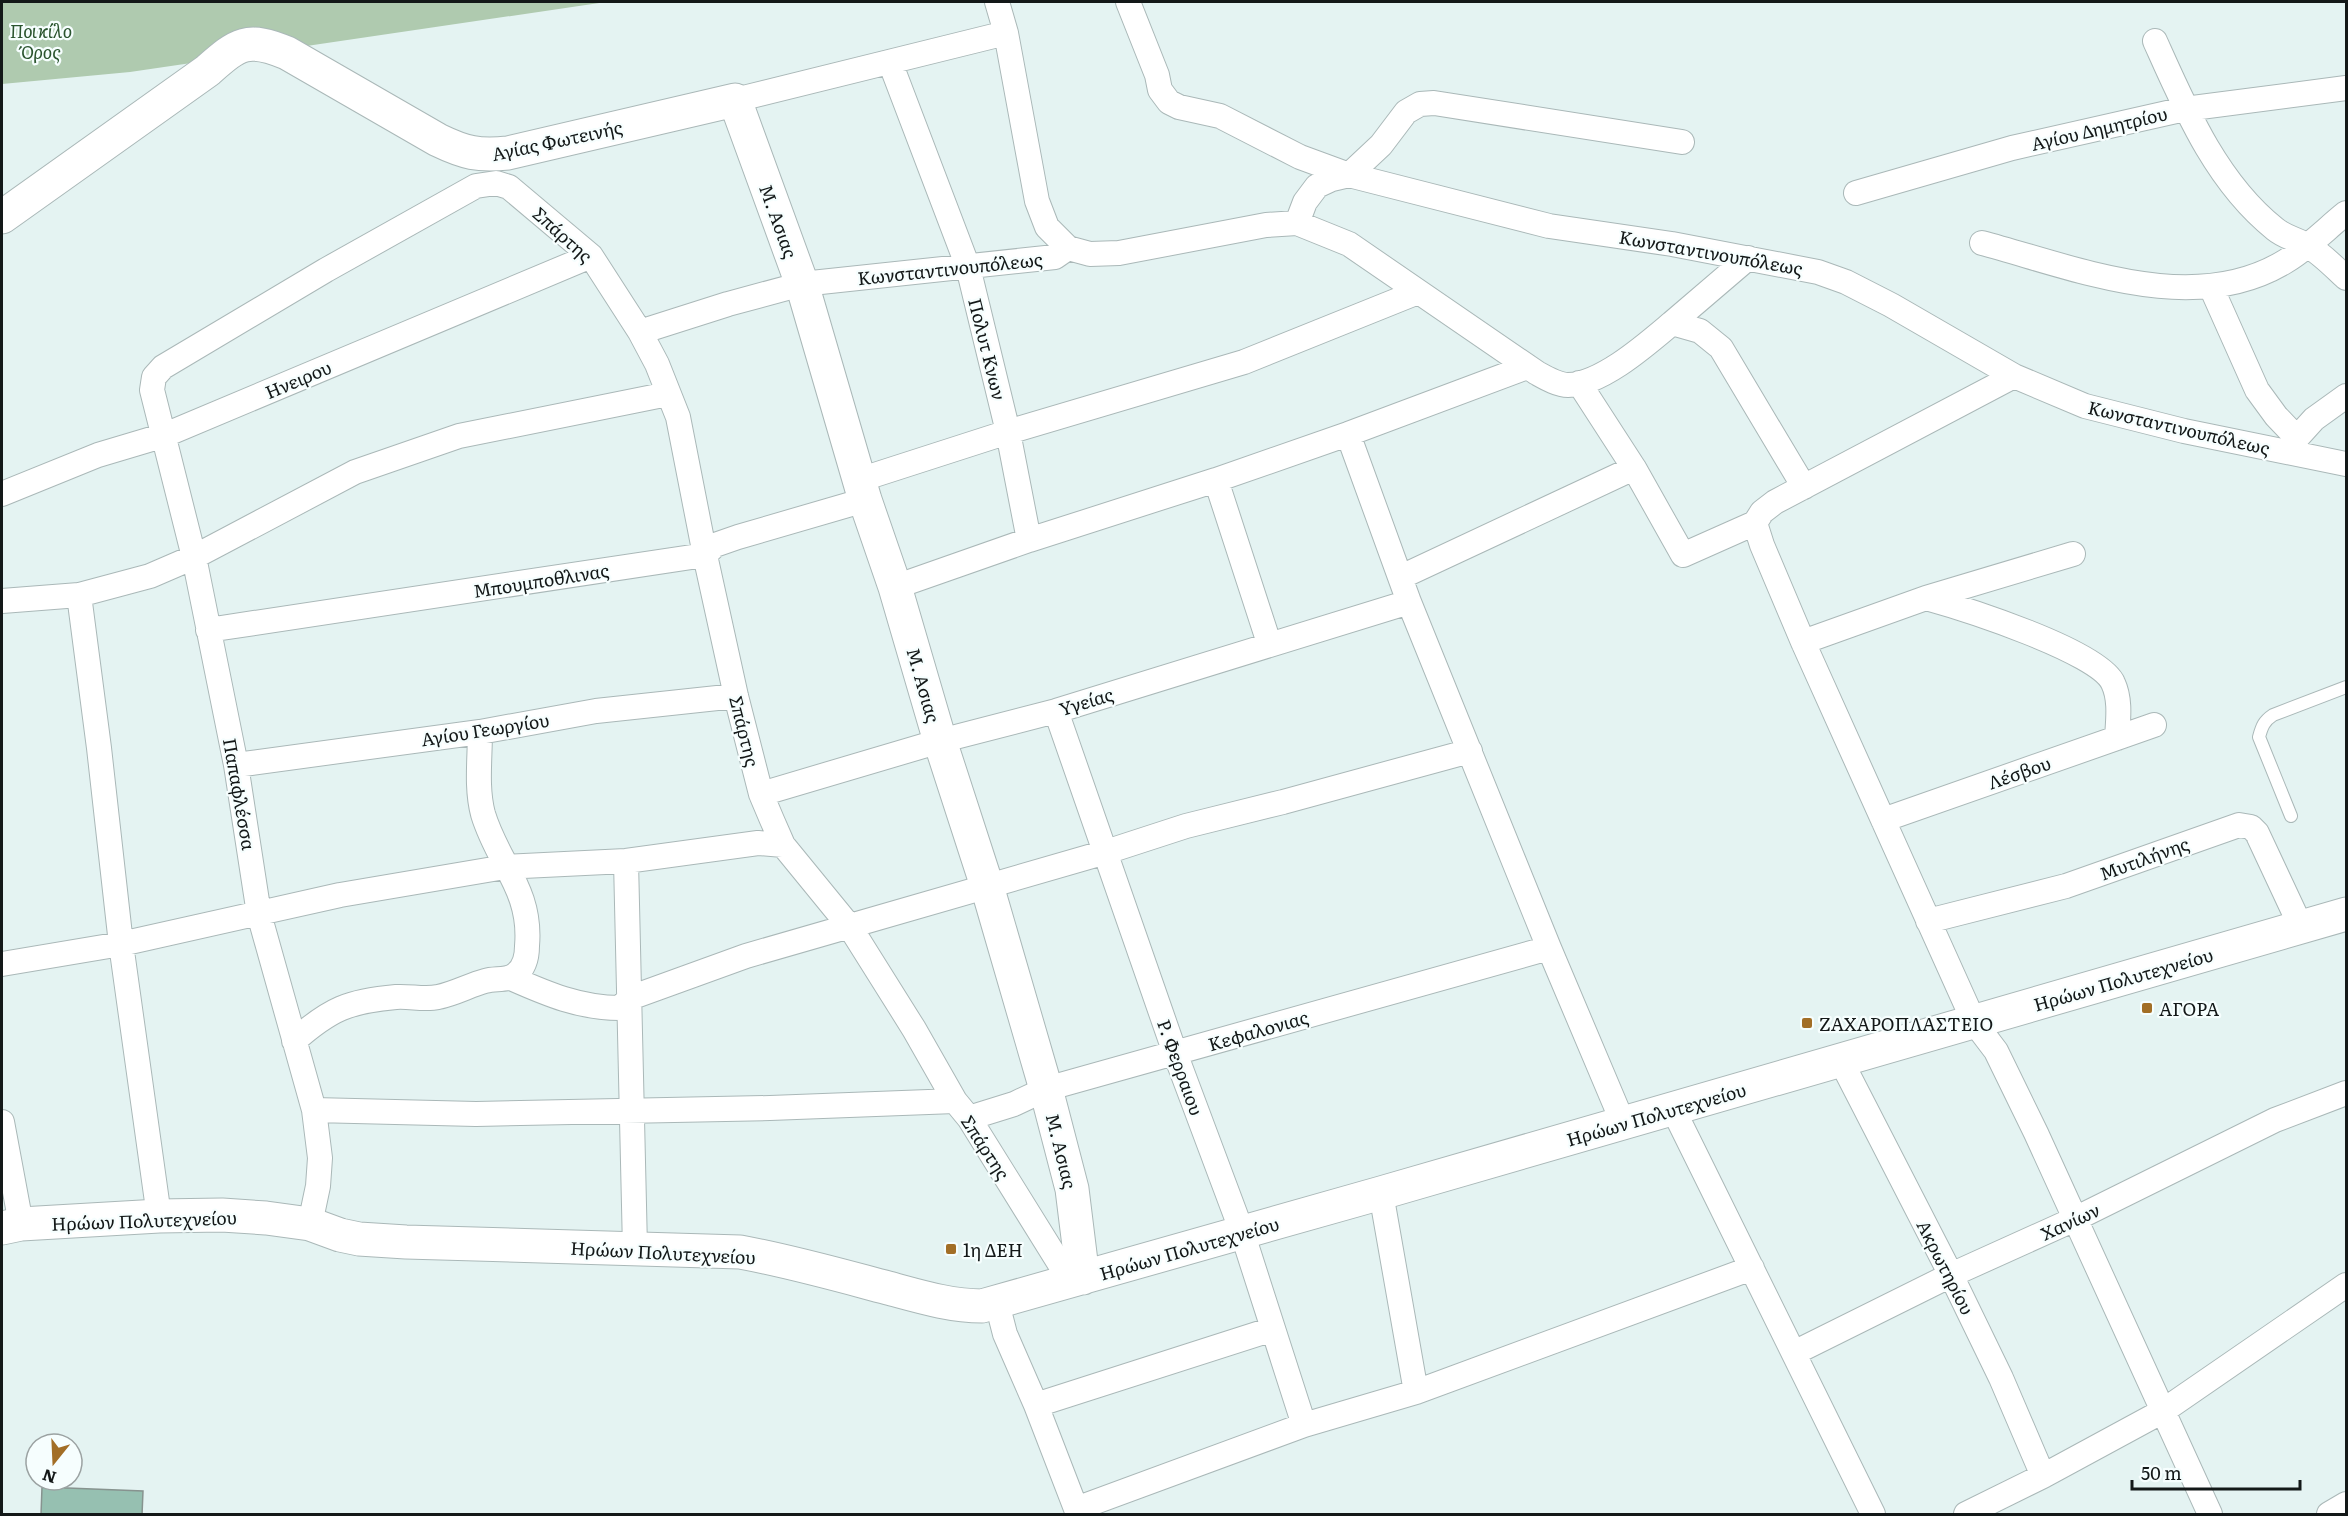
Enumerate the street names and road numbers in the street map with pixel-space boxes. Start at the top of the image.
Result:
street label: Αγίου Δημητρίου [2028,99,2170,157]
street label: Αγίας Φωτεινής [489,113,625,167]
street label: Μ. Ασιας [753,180,805,262]
street label: Σπάρτης [527,200,599,268]
street label: Κωνσταντινουπόλεως [1617,223,1805,281]
street label: Κωνσταντινουπόλεως [856,245,1044,291]
street label: Πολυτ Κνων [962,295,1014,403]
street label: Ηνειρου [261,353,335,405]
street label: Κωνσταντινουπόλεως [2085,393,2273,461]
street label: Μπουμποθλινας [471,556,611,604]
street label: Μ. Ασιας [900,644,948,726]
street label: Υγείας [1056,680,1116,722]
street label: Σπάρτης [723,693,767,769]
street label: Αγίου Γεωργίου [419,706,551,752]
street label: Παπαφλέσσα [217,736,263,852]
street label: Λέσβου [1984,749,2054,795]
street label: Μυτιλήνης [2095,829,2193,887]
street label: Ηρώων Πολυτεχνείου [2030,940,2216,1018]
street label: Κεφαλονιας [1205,1003,1311,1057]
street label: Ρ. Φερραιου [1151,1015,1211,1119]
street label: Ηρώων Πολυτεχνείου [1563,1075,1749,1153]
street label: Σπάρτης [955,1109,1017,1185]
street label: Μ. Ασιας [1040,1111,1084,1192]
street label: Χανίων [2036,1196,2104,1246]
street label: Ηρώων Πολυτεχνείου [51,1203,237,1237]
street label: Ηρώων Πολυτεχνείου [1096,1209,1282,1287]
street label: Ακρωτηρίου [1911,1215,1981,1319]
street label: Ηρώων Πολυτεχνείου [570,1234,756,1270]

